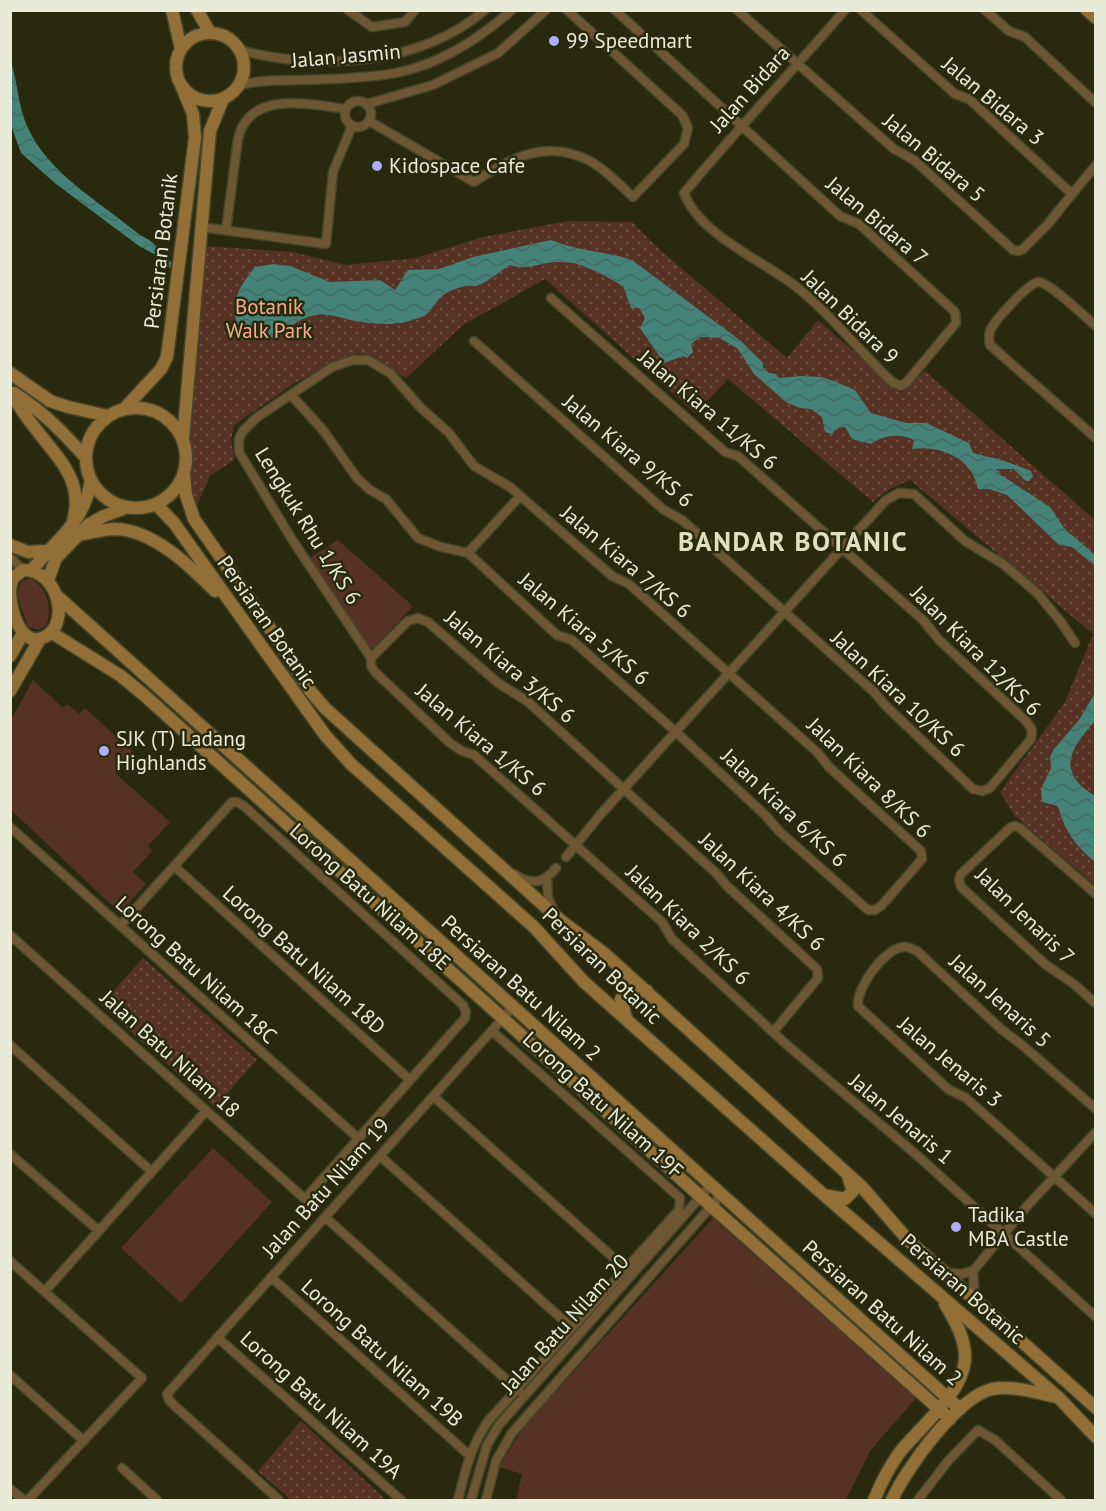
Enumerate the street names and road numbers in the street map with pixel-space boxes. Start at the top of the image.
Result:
street label: Jalan Jasmin [289,37,402,74]
street label: Jalan Bidara [703,40,796,138]
street label: Jalan Bidara 3 [936,50,1050,151]
street label: Jalan Bidara 5 [877,107,991,208]
street label: Jalan Bidara 7 [820,170,934,271]
street label: Persiaran Botanik [138,172,183,330]
street label: Jalan Bidara 9 [796,263,904,370]
street label: Jalan Kiara 11/KS 6 [632,343,783,476]
street label: Jalan Kiara 9/KS 6 [557,388,699,513]
street label: Lengkuk Rhu 1/KS 6 [249,442,368,609]
street label: Jalan Kiara 7/KS 6 [555,499,697,624]
street label: Persiaran Botanic [212,550,323,693]
street label: Jalan Kiara 5/KS 6 [513,566,655,691]
street label: Jalan Kiara 12/KS 6 [905,579,1047,722]
street label: Jalan Kiara 3/KS 6 [439,604,581,729]
street label: Jalan Kiara 10/KS 6 [825,624,971,763]
street label: Jalan Kiara 1/KS 6 [410,677,552,802]
street label: Jalan Kiara 8/KS 6 [801,711,937,844]
street label: Jalan Kiara 6/KS 6 [715,742,853,873]
street label: Lorong Batu Nilam 18E [284,817,456,976]
street label: Jalan Kiara 4/KS 6 [693,826,831,957]
street label: Jalan Kiara 2/KS 6 [620,858,756,991]
street label: Jalan Jenaris 7 [969,861,1081,970]
street label: Lorong Batu Nilam 18D [217,879,391,1040]
street label: Lorong Batu Nilam 18C [110,890,283,1049]
street label: Persiaran Botanic [537,902,668,1030]
street label: Persiaran Batu Nilam 2 [436,909,607,1066]
street label: Jalan Jenaris 5 [943,947,1057,1053]
street label: Jalan Batu Nilam 18 [94,983,246,1123]
street label: Jalan Jenaris 3 [892,1010,1008,1113]
street label: Lorong Batu Nilam 19F [517,1025,689,1184]
street label: Jalan Jenaris 1 [843,1067,959,1170]
street label: Jalan Batu Nilam 19 [255,1112,395,1264]
street label: Persiaran Botanic [896,1227,1031,1350]
street label: Persiaran Batu Nilam 2 [797,1234,968,1391]
street label: Jalan Batu Nilam 20 [494,1248,634,1400]
street label: Lorong Batu Nilam 19B [296,1273,469,1432]
street label: Lorong Batu Nilam 19A [235,1325,408,1485]

